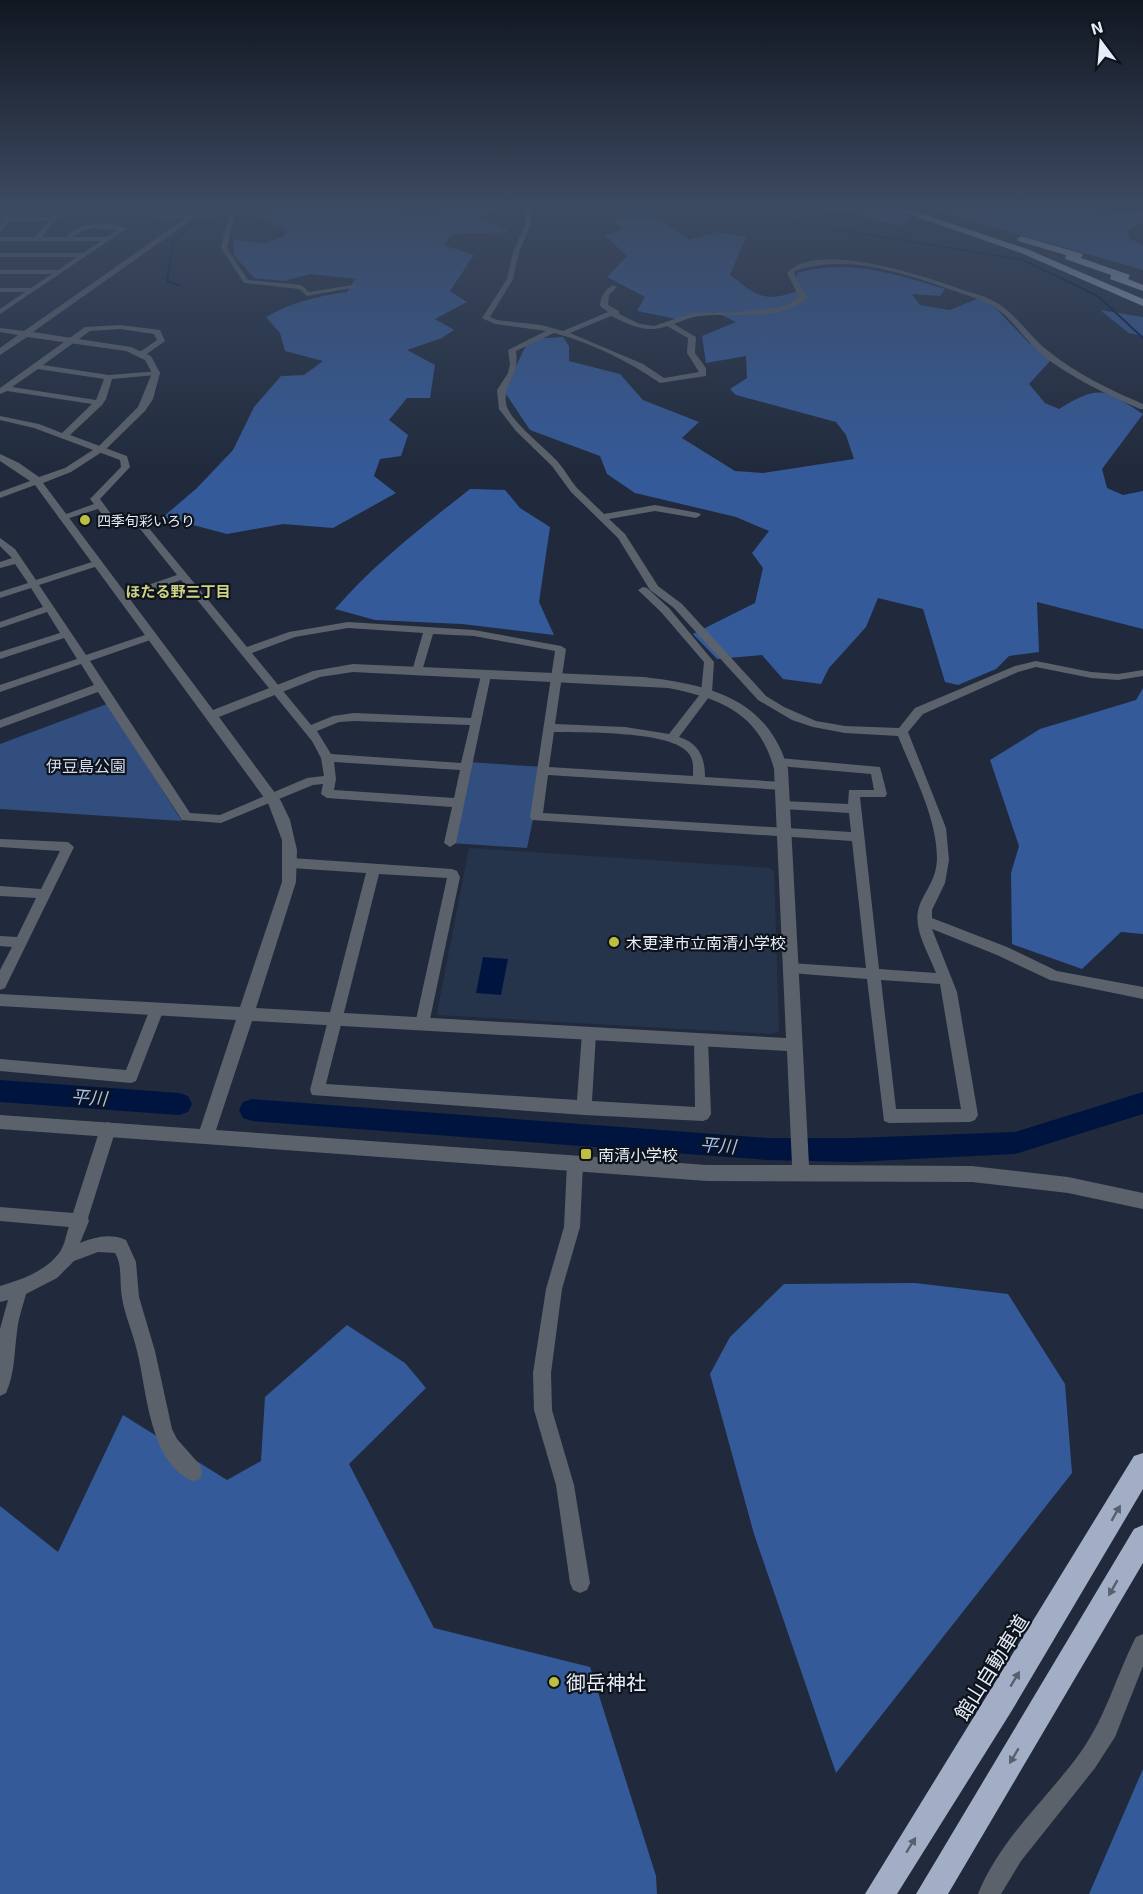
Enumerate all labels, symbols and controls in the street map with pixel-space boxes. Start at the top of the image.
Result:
north arrow [1071,12,1131,72]
text: N [1089,16,1105,38]
place label: 四季旬彩いろり [97,512,195,529]
marker: 四季旬彩いろり [78,513,92,527]
district label: ほたる野三丁目 [125,582,231,600]
park label: 伊豆島公園 [46,756,126,775]
place label: 木更津市立南清小学校 [626,933,786,952]
marker: 木更津市立南清小学校 [607,935,621,949]
water label: 平川 [70,1085,110,1109]
water label: 平川 [699,1133,739,1157]
place label: 南清小学校 [598,1145,678,1164]
marker: 南清小学校 [579,1147,593,1161]
one-way arrow [1111,1504,1121,1521]
one-way arrow [1108,1580,1119,1596]
street label: 館山自動車道 [949,1610,1033,1724]
place label: 御岳神社 [566,1670,646,1694]
one-way arrow [1009,1671,1020,1687]
marker: 御岳神社 [547,1675,561,1689]
one-way arrow [1009,1748,1020,1764]
one-way arrow [906,1836,917,1853]

